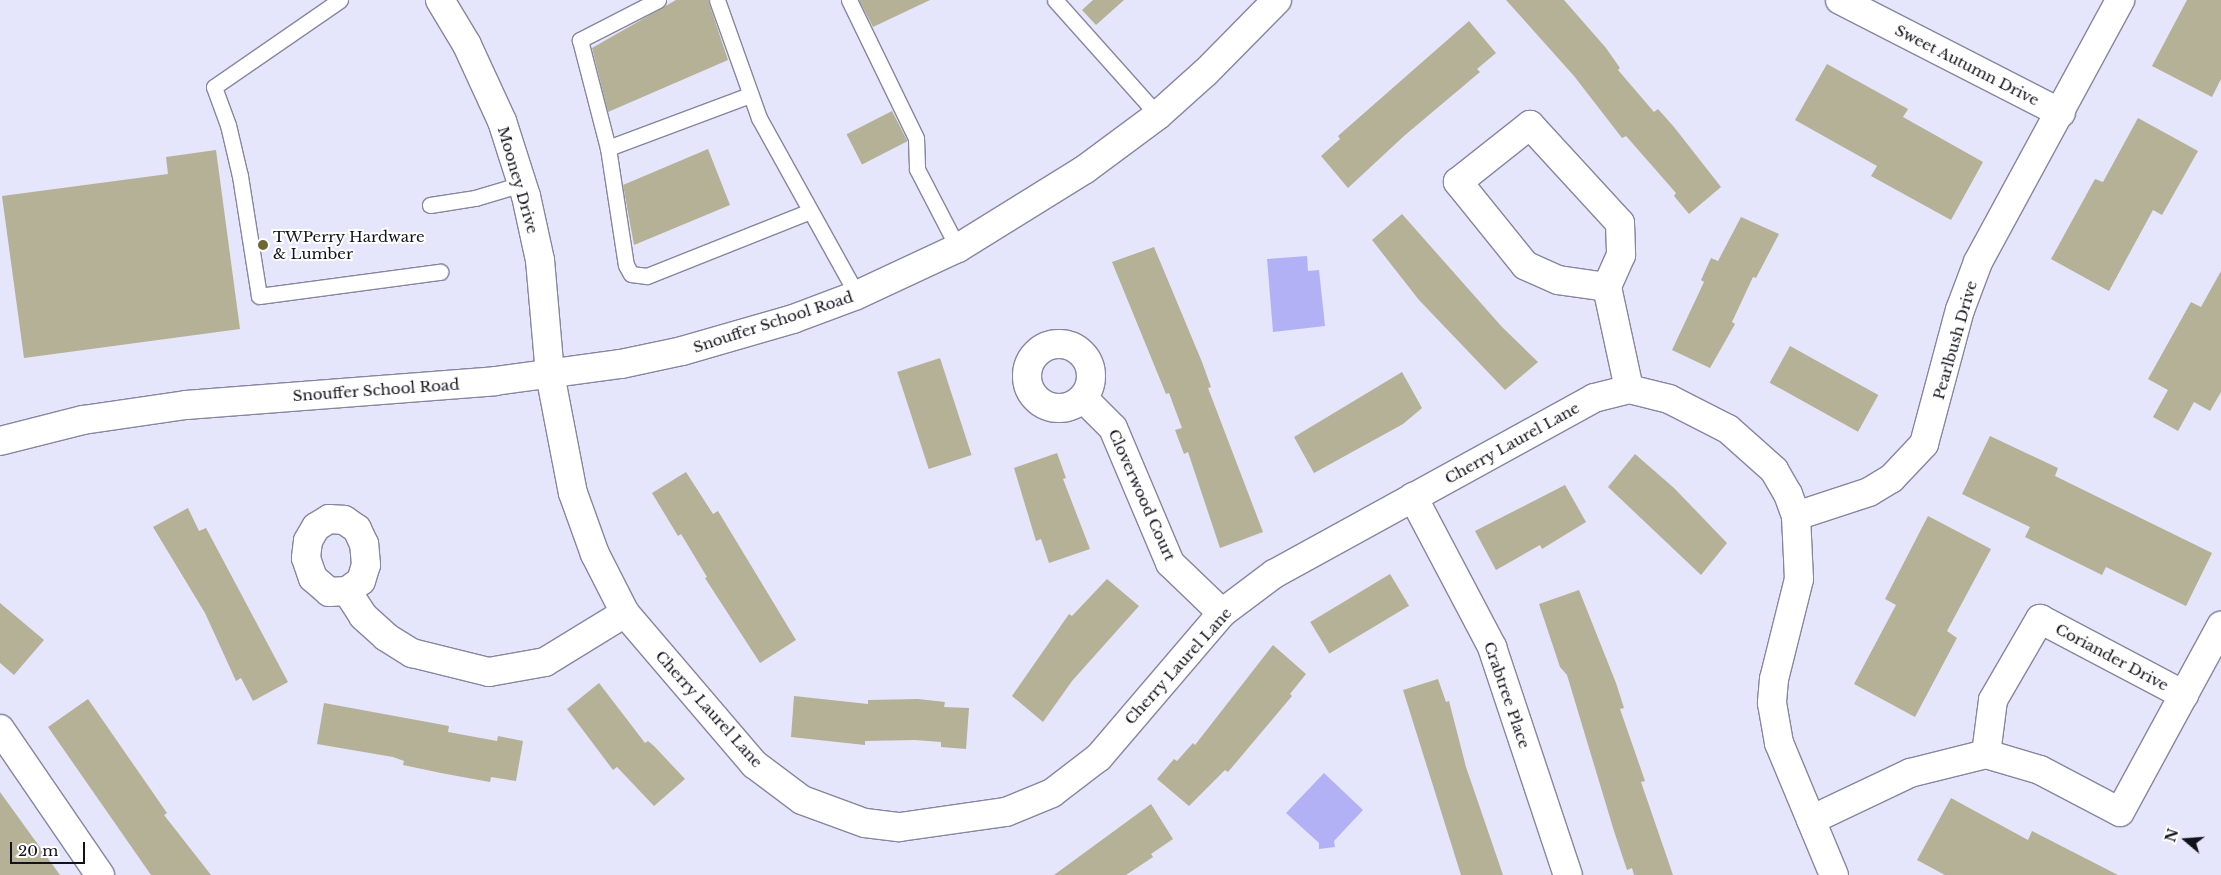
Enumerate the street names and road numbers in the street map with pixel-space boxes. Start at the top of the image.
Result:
street label: Sweet Autumn Drive [1892,21,2042,109]
street label: Mooney Drive [494,124,542,236]
street label: Pearlbush Drive [1929,278,1981,402]
street label: Snouffer School Road [691,288,855,356]
street label: Snouffer School Road [292,375,460,405]
street label: Cherry Laurel Lane [1441,398,1583,488]
street label: Cloverwood Court [1105,426,1179,564]
street label: Cherry Laurel Lane [1121,604,1235,728]
street label: Coriander Drive [2052,620,2172,694]
street label: Crabtree Place [1480,639,1534,751]
street label: Cherry Laurel Lane [652,647,766,771]

